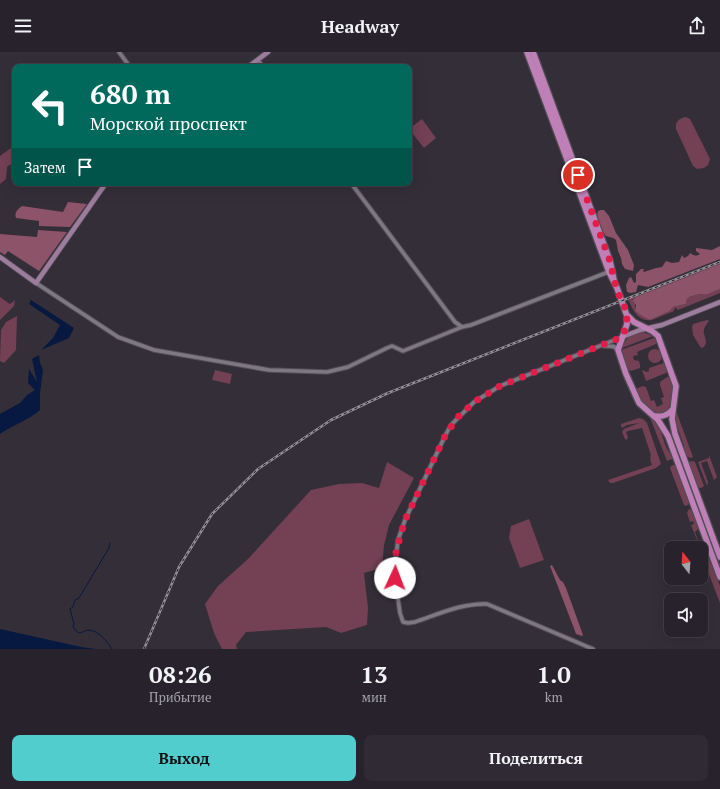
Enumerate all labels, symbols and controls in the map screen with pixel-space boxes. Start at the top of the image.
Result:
text: Headway [321,14,399,38]
icon: menu [12,15,34,37]
icon: share [686,15,708,37]
text: 680 m [90,75,171,112]
icon: left [24,80,76,132]
text: Морской проспект [90,111,247,135]
icon: arrive [74,156,96,178]
text: Затем [24,157,66,177]
pin [561,158,595,192]
icon: arrive [567,164,589,186]
north arrow [664,541,708,585]
map controls [664,541,708,637]
position arrow [374,557,416,599]
button: sound [664,593,708,637]
text: 08:26 [149,658,212,690]
text: 13 [361,658,388,690]
text: 1.0 [537,658,571,690]
text: Прибытие [149,688,211,706]
text: мин [361,688,387,706]
text: km [545,688,563,706]
button: Выход [12,735,356,781]
button: Поделиться [364,735,708,781]

